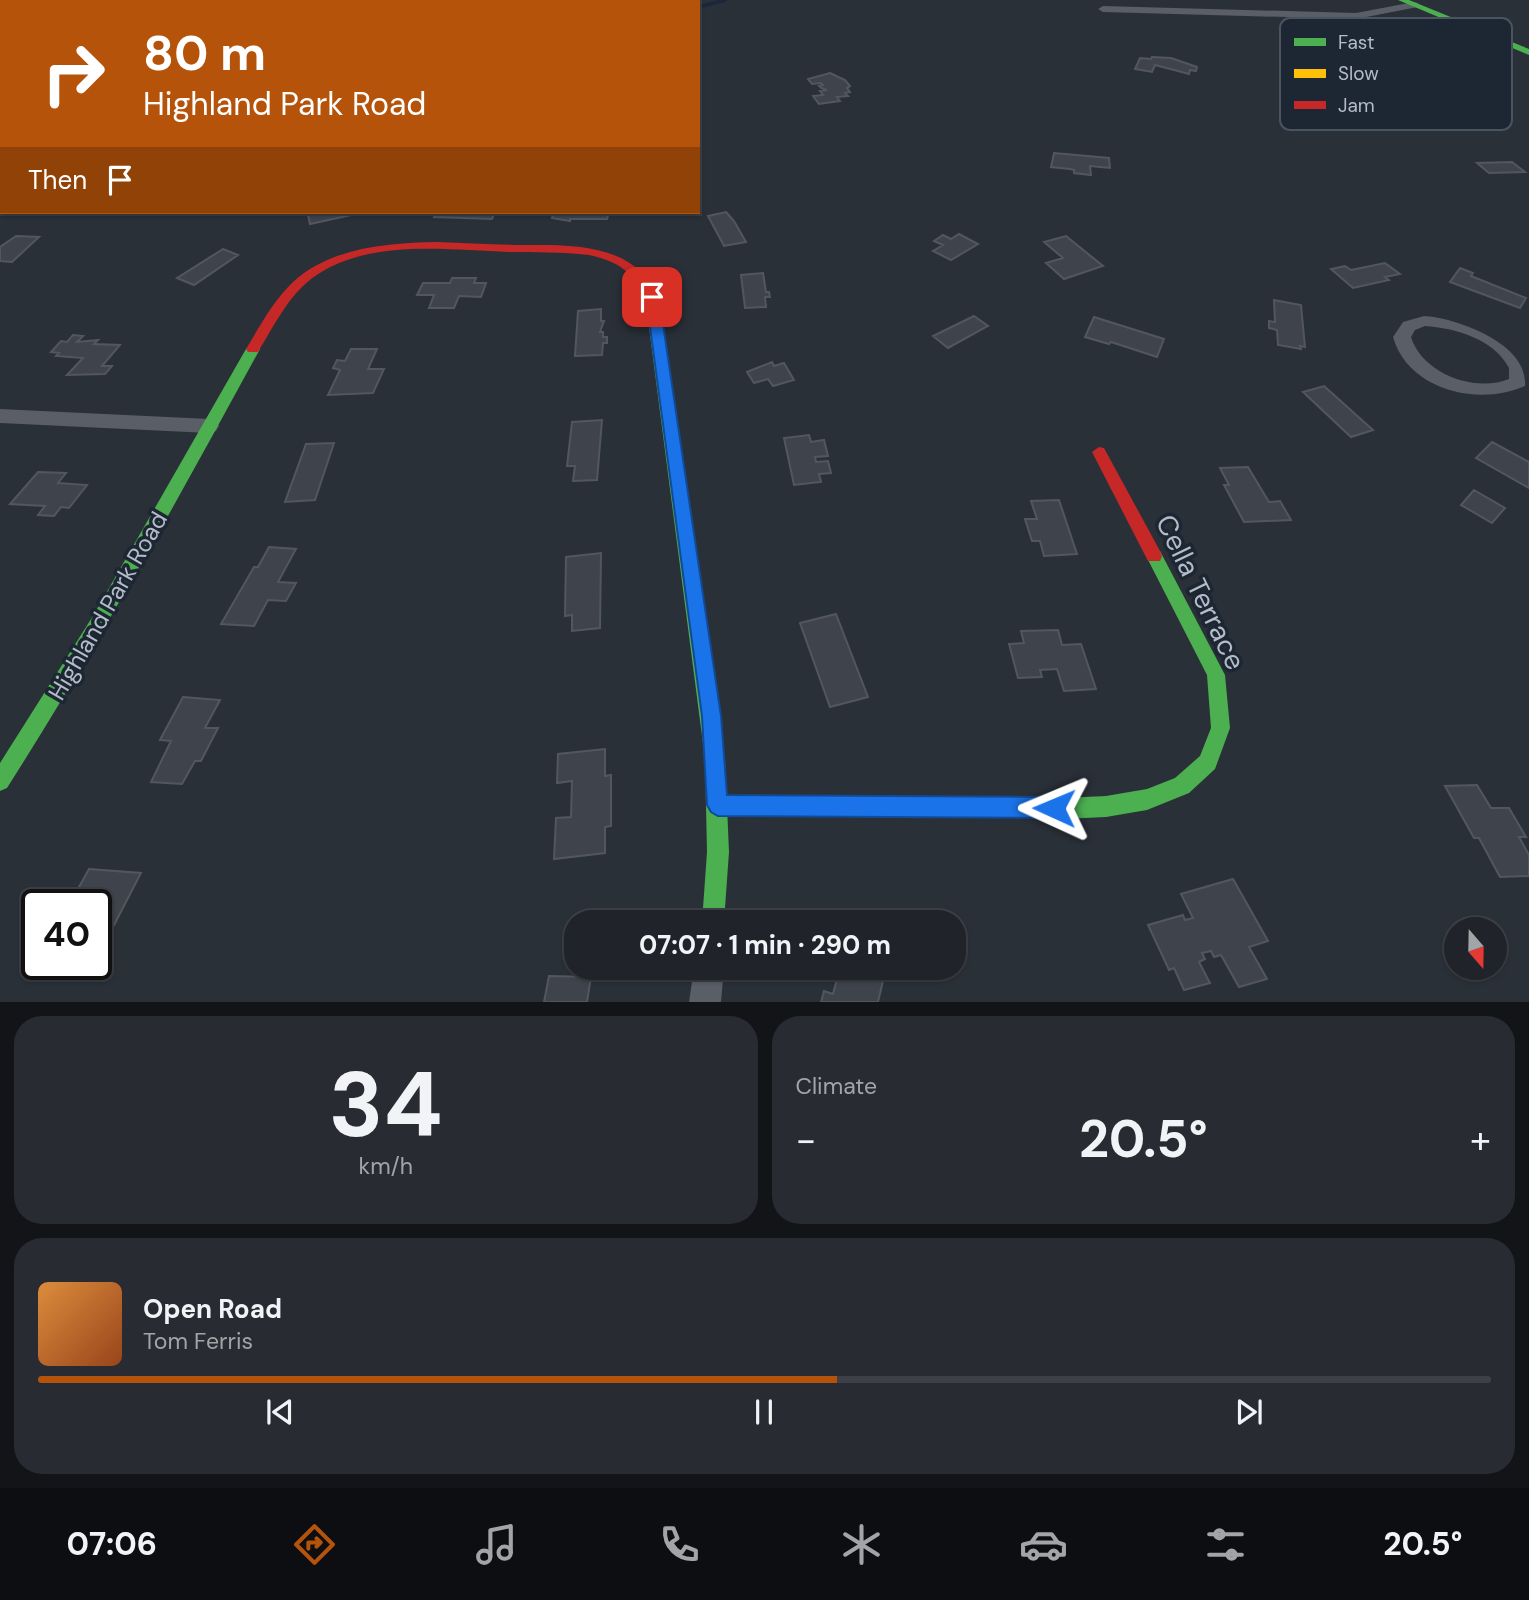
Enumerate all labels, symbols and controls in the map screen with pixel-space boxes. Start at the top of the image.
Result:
legend [1280,18,1512,130]
text: 80 m [143,21,266,85]
icon: right [28,28,119,119]
text: Fast [1338,30,1374,55]
text: Slow [1338,61,1379,86]
text: Highland Park Road [143,83,426,125]
text: Jam [1338,93,1375,118]
icon: arrive [101,161,139,199]
text: Then [28,163,87,197]
pin [622,267,682,327]
icon: arrive [633,278,671,316]
street label: Highland Park Road [41,506,174,706]
street label: Cella Terrace [1147,509,1254,676]
position arrow [1017,771,1091,845]
speed limit sign: 40 [21,889,112,980]
north arrow [1444,917,1507,980]
map controls [1444,917,1507,980]
text: 07:07 · 1 min · 290 m [639,928,891,962]
text: 34 [329,1046,443,1164]
text: Climate [796,1071,877,1101]
text: 20.5° [1079,1105,1208,1173]
text: − [796,1115,816,1165]
text: + [1470,1115,1491,1165]
text: km/h [359,1151,413,1181]
text: Open Road [143,1292,282,1326]
text: Tom Ferris [143,1326,253,1356]
icon: previous [261,1393,299,1431]
icon: pause [745,1393,783,1431]
icon: next [1230,1393,1268,1431]
icon: directions [290,1520,339,1569]
icon: music [472,1520,521,1569]
icon: phone [655,1520,704,1569]
icon: climate [837,1520,886,1569]
icon: car [1019,1520,1068,1569]
icon: filters [1201,1520,1250,1569]
text: 07:06 [67,1523,157,1565]
text: 20.5° [1383,1523,1462,1565]

